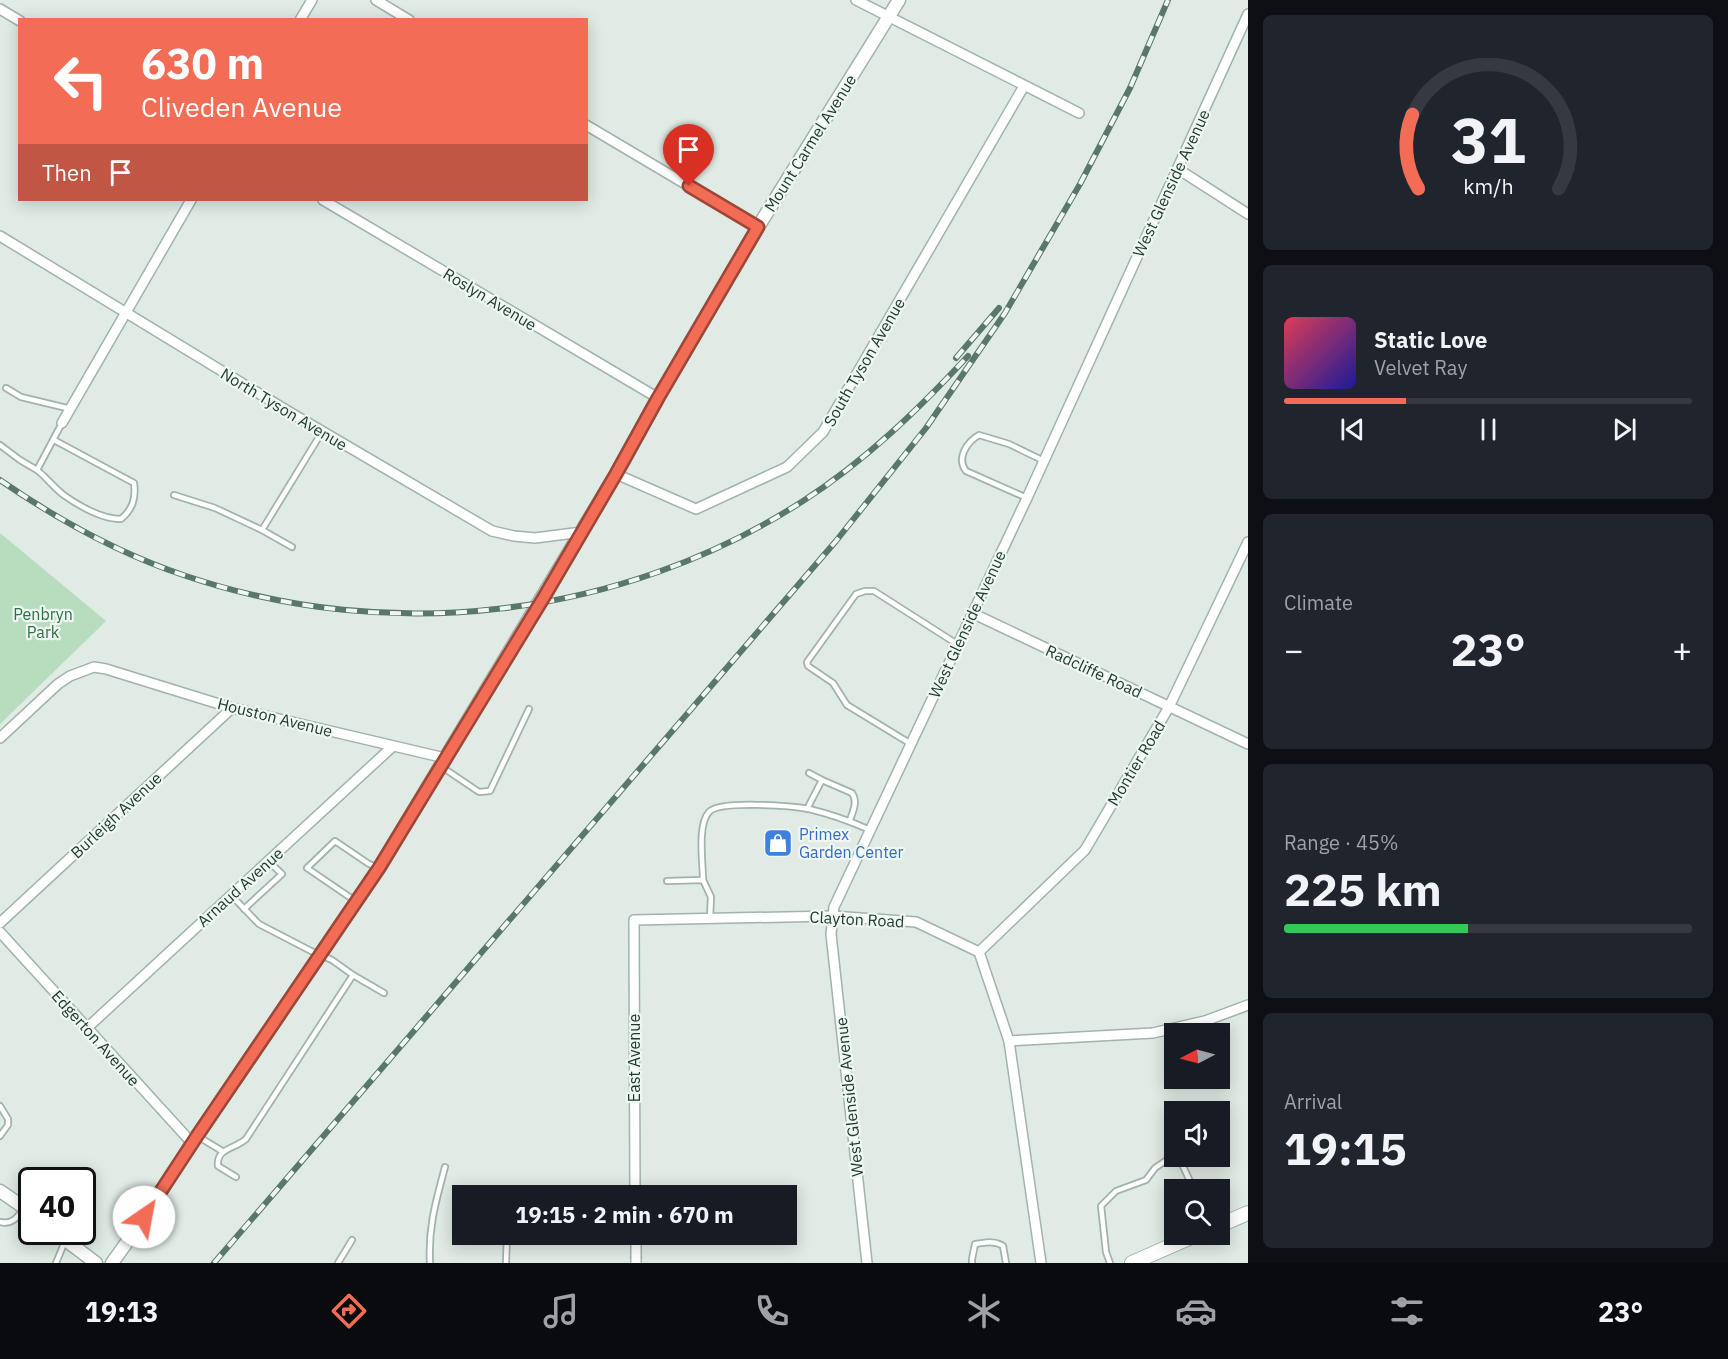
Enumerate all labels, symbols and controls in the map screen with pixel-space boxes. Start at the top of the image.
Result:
text: 630 m [141,36,264,91]
icon: left [42,42,120,120]
street label: Mount Carmel Avenue [760,70,861,215]
text: Cliveden Avenue [141,89,342,124]
text: 31 [1451,99,1525,180]
street label: West Glenside Avenue [1128,106,1214,260]
pin [663,124,714,186]
icon: arrive [672,133,705,166]
icon: arrive [104,156,137,189]
text: Then [42,158,92,187]
text: km/h [1463,173,1513,201]
street label: Roslyn Avenue [440,263,540,335]
street label: South Tyson Avenue [819,294,909,430]
text: Static Love [1374,325,1487,354]
text: Velvet Ray [1374,354,1467,381]
street label: North Tyson Avenue [217,363,351,455]
icon: previous [1336,413,1369,446]
icon: pause [1472,413,1505,446]
icon: next [1608,413,1641,446]
street label: West Glenside Avenue [924,547,1010,701]
text: Climate [1284,589,1353,616]
park label: Penbryn Park [13,604,73,642]
text: 23° [1450,620,1526,678]
text: − [1284,628,1304,671]
text: + [1672,628,1692,671]
street label: Radcliffe Road [1043,640,1145,702]
street label: Houston Avenue [215,693,335,741]
street label: Montier Road [1103,717,1169,809]
street label: Burleigh Avenue [66,768,166,862]
place label: Primex Garden Center [799,824,904,862]
shop icon: Primex Garden Center [762,827,794,859]
text: Range · 45% [1284,829,1399,856]
street label: Arnaud Avenue [193,843,287,931]
text: 225 km [1284,860,1442,918]
street label: Clayton Road [809,907,905,931]
street label: Edgerton Avenue [48,986,144,1090]
street label: East Avenue [624,1014,644,1102]
street label: West Glenside Avenue [831,1016,867,1178]
north arrow [1164,1023,1230,1089]
map controls [1164,1023,1230,1245]
text: Arrival [1284,1088,1342,1115]
button: sound [1164,1101,1230,1167]
text: 19:15 [1284,1119,1407,1177]
speed limit sign: 40 [18,1167,96,1245]
button: search [1164,1179,1230,1245]
position arrow [112,1185,176,1249]
text: 19:15 · 2 min · 670 m [515,1200,734,1229]
icon: directions [328,1290,370,1332]
icon: music [540,1290,582,1332]
icon: phone [751,1290,793,1332]
icon: climate [963,1290,1005,1332]
icon: car [1175,1290,1217,1332]
icon: filters [1386,1290,1428,1332]
text: 19:13 [85,1294,159,1329]
text: 23° [1598,1294,1643,1329]

